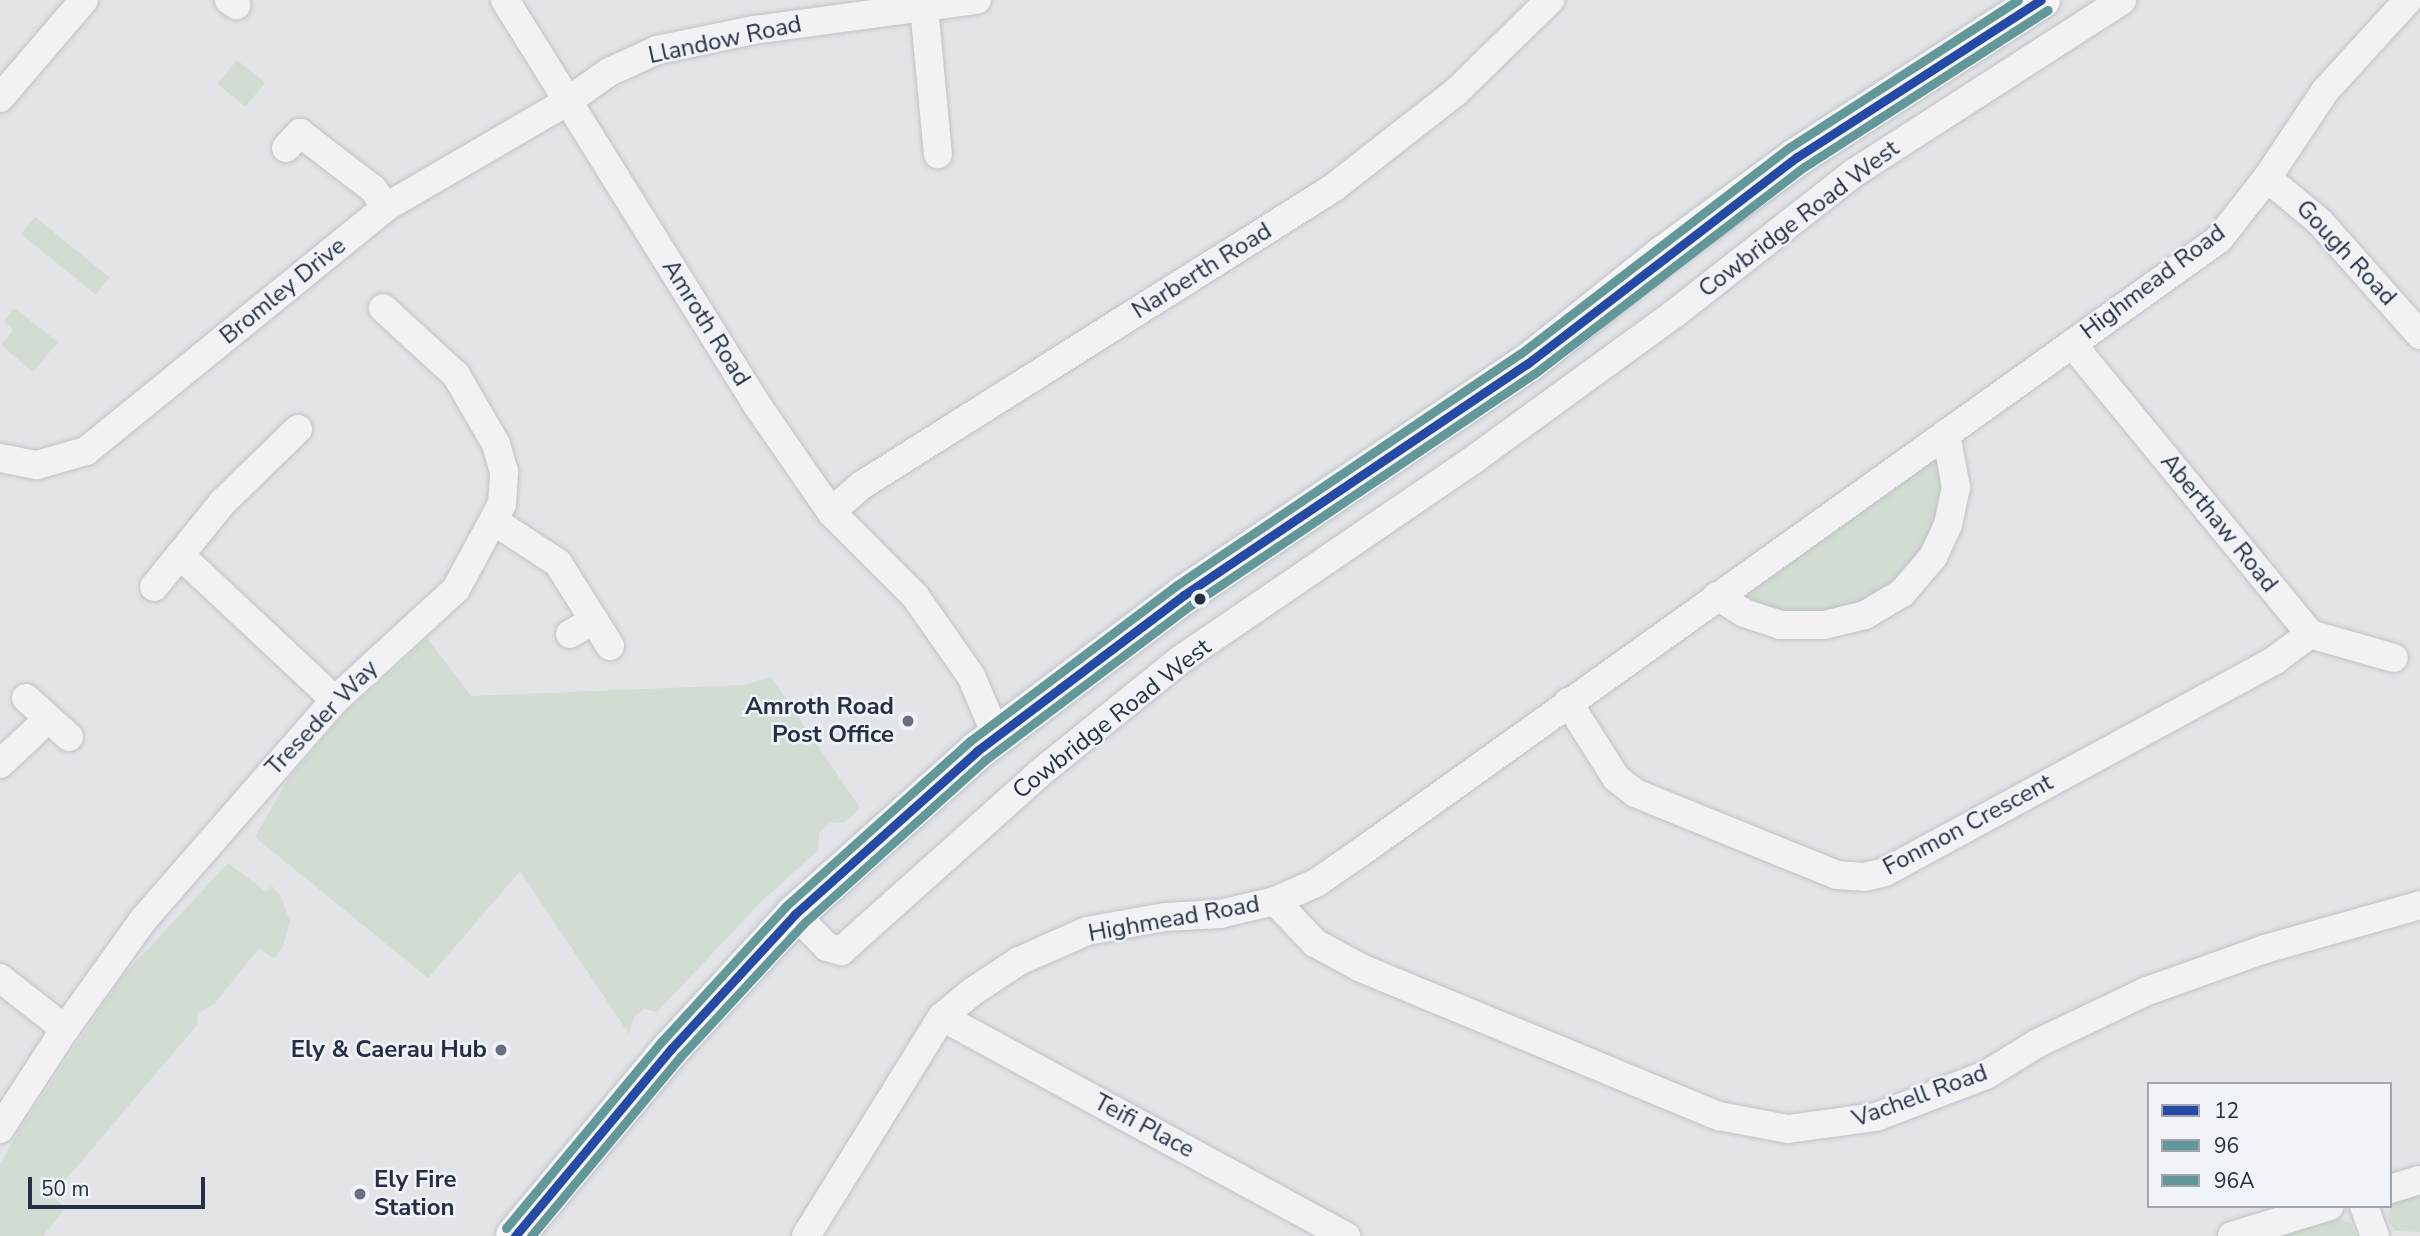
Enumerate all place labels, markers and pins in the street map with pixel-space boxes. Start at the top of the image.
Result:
unlabelled marker [1193,592,1207,606]
place label: Amroth Road Post Office [745,693,894,749]
marker: Amroth Road Post Office [900,713,916,729]
place label: Ely & Caerau Hub [291,1036,487,1064]
marker: Ely & Caerau Hub [493,1042,509,1058]
place label: Ely Fire Station [374,1166,457,1222]
marker: Ely Fire Station [352,1186,368,1202]

